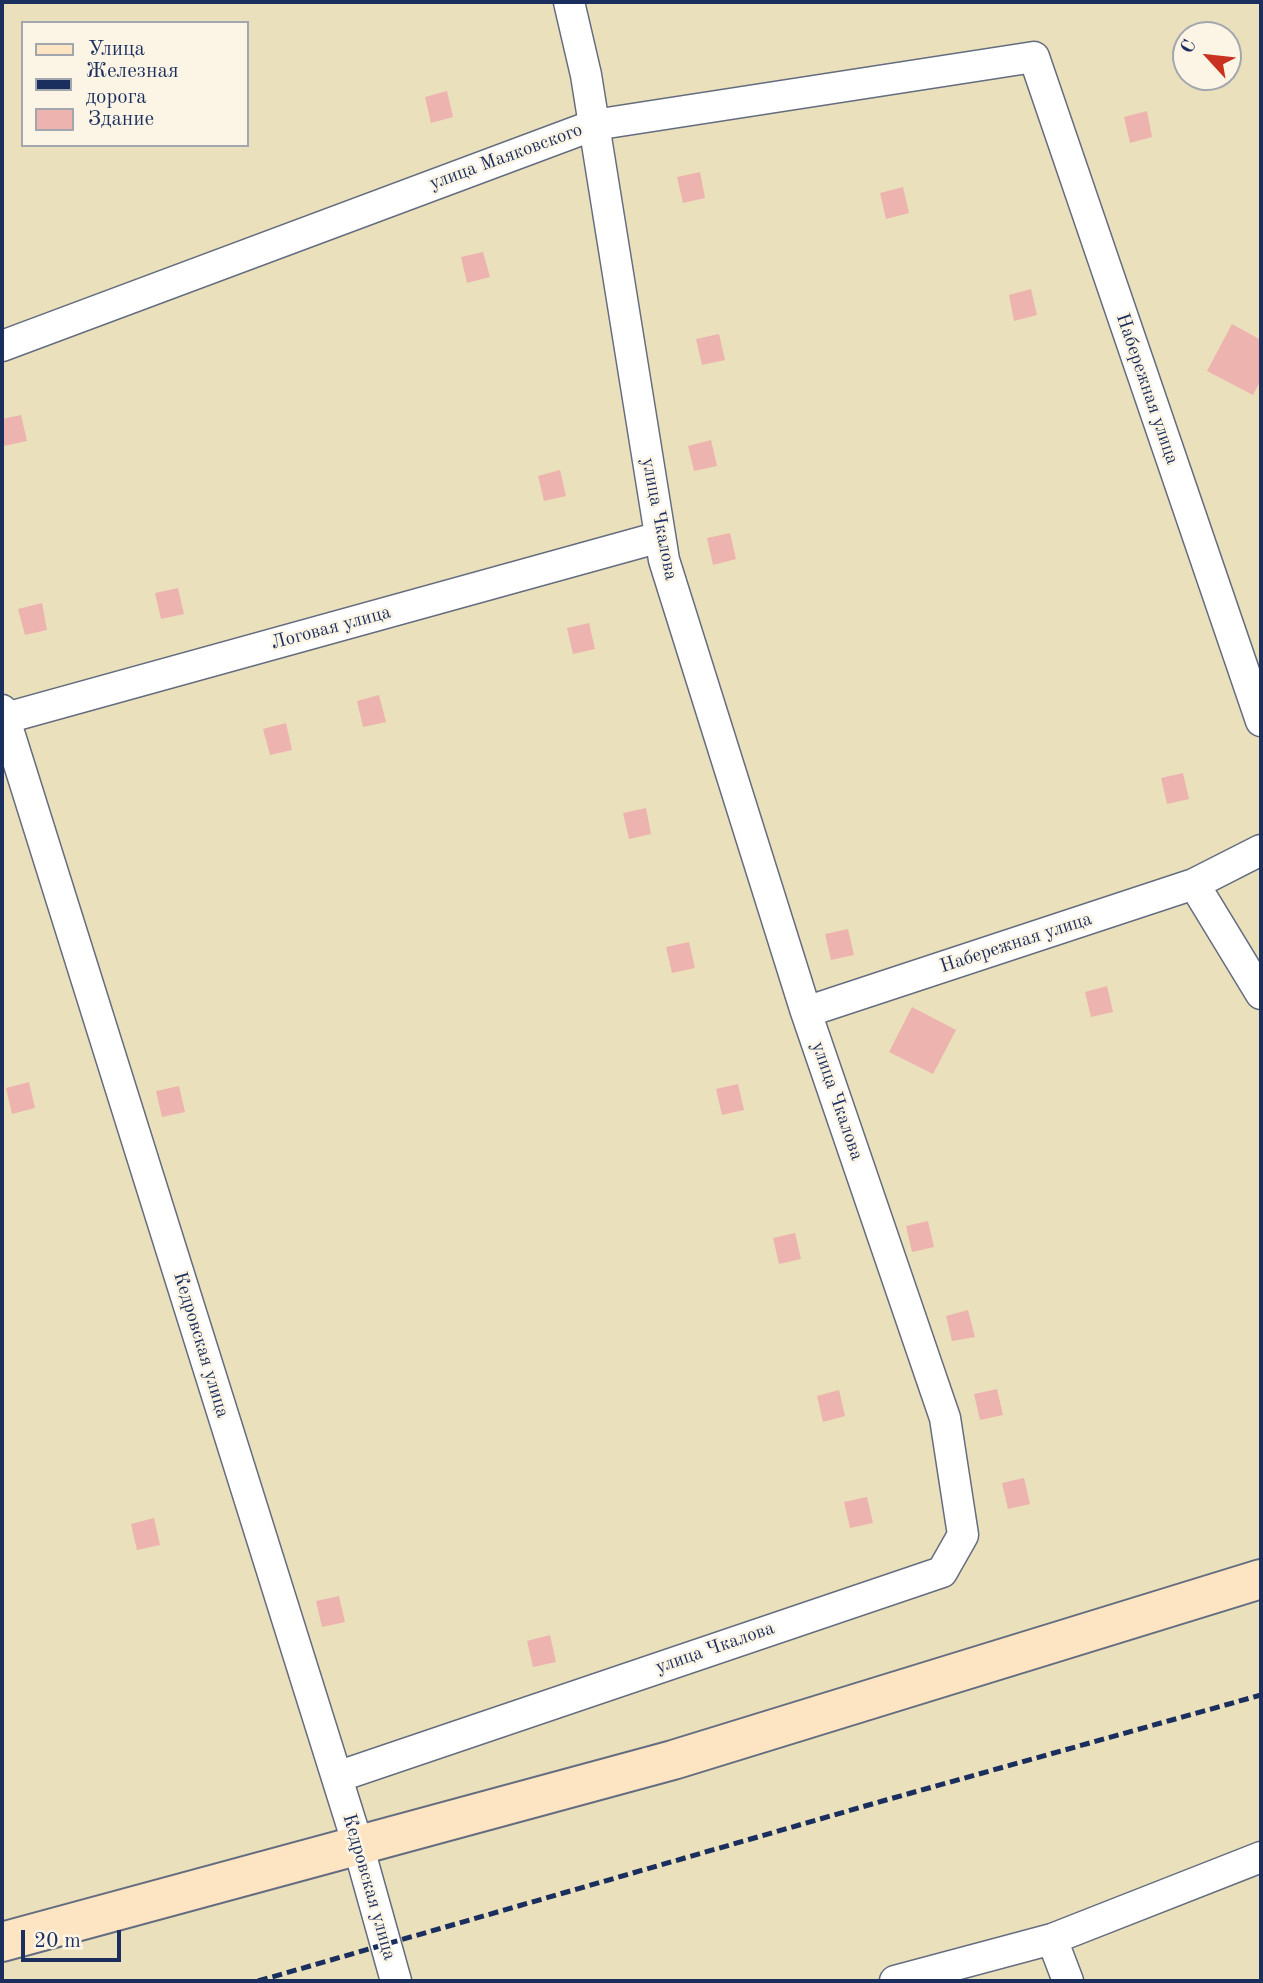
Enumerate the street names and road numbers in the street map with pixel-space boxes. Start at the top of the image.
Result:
street label: улица Маяковского [426,119,586,195]
street label: Набережная улица [1110,310,1184,468]
street label: улица Чкалова [636,456,682,582]
street label: Логовая улица [269,601,393,655]
street label: Набережная улица [937,908,1095,978]
street label: улица Чкалова [806,1039,868,1163]
street label: Кедровская улица [168,1269,234,1421]
street label: улица Чкалова [653,1617,777,1679]
street label: Кедровская улица [337,1811,401,1963]

